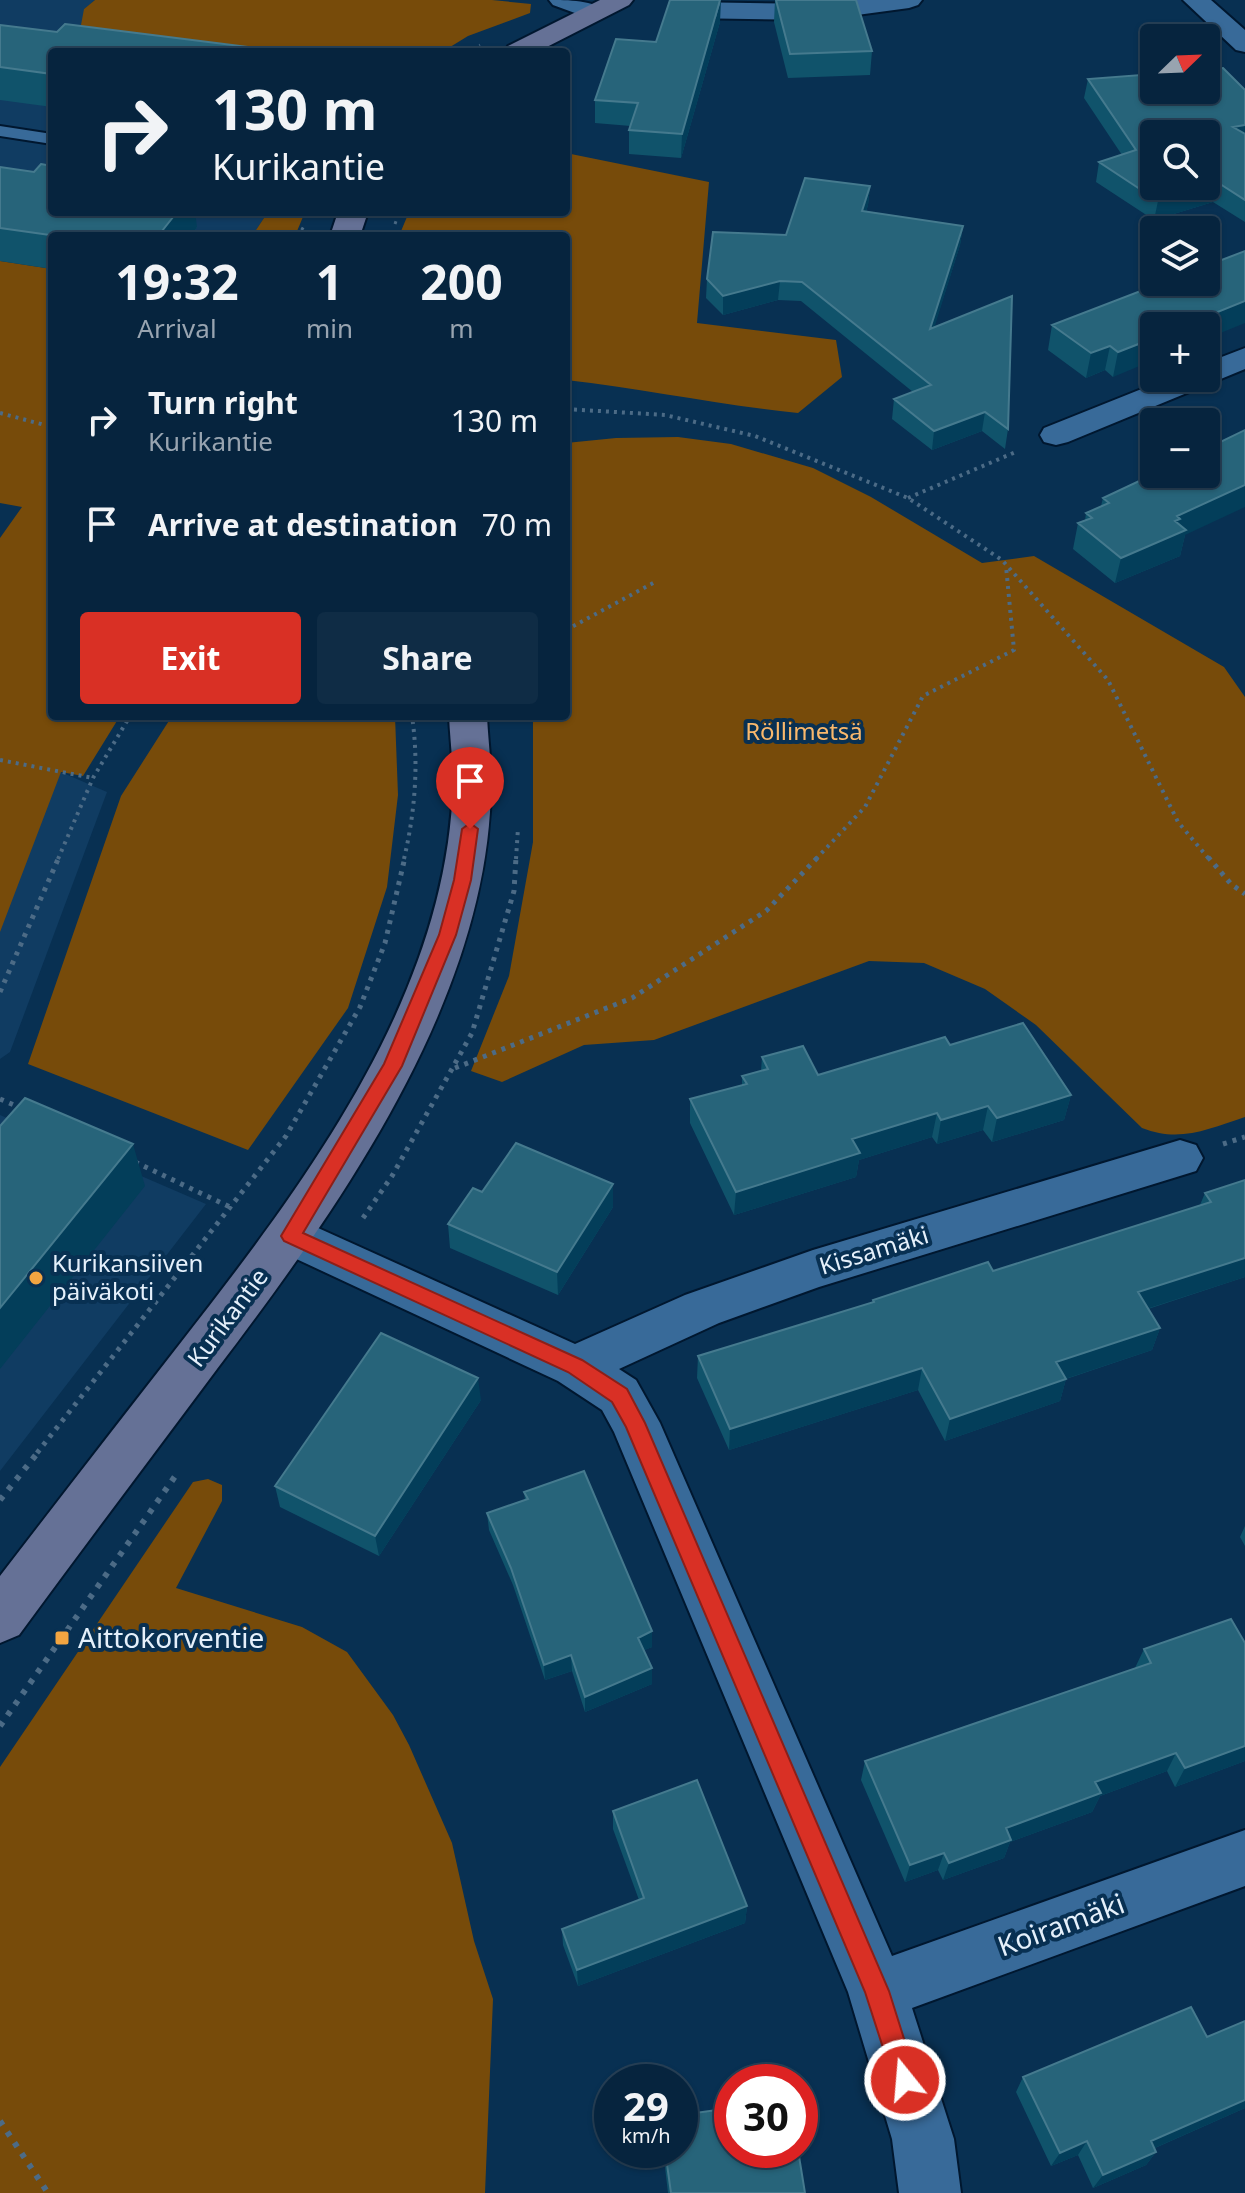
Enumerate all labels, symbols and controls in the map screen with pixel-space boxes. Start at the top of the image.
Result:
north arrow [1140,24,1220,104]
map controls [1140,24,1220,488]
text: 130 m [212,70,377,146]
icon: right [80,80,184,184]
button: search [1140,120,1220,200]
text: Kurikantie [212,142,385,191]
button: layers [1140,216,1220,296]
text: 19:32 [115,249,239,314]
text: 1 [316,249,343,314]
text: 200 [420,249,503,314]
text: Arrival [137,310,217,346]
text: min [306,310,353,346]
text: m [449,310,474,346]
button: + [1140,312,1220,392]
text: Turn right [148,382,298,423]
icon: right [80,398,124,442]
text: 130 m [451,400,538,441]
button: − [1140,408,1220,488]
text: Kurikantie [148,423,273,459]
icon: arrive [80,502,124,546]
text: Arrive at destination [148,504,458,545]
text: 70 m [482,504,552,545]
button: Exit [80,612,301,704]
button: Share [317,612,538,704]
park label: Röllimetsä [745,714,863,747]
pin [436,747,504,829]
icon: arrive [448,759,492,803]
street label: Kissamäki [815,1217,932,1282]
place label: Kurikansiiven päiväkoti [52,1246,203,1307]
street label: Kurikantie [179,1261,275,1373]
marker: Kurikansiiven päiväkoti [27,1269,45,1287]
place label: Aittokorventie [78,1618,264,1656]
marker: Aittokorventie [53,1629,71,1647]
street label: Koiramäki [992,1884,1129,1965]
position arrow [863,2038,947,2122]
speed limit sign: 30 [714,2064,818,2168]
text: 29 [623,2078,669,2133]
text: km/h [621,2122,671,2149]

